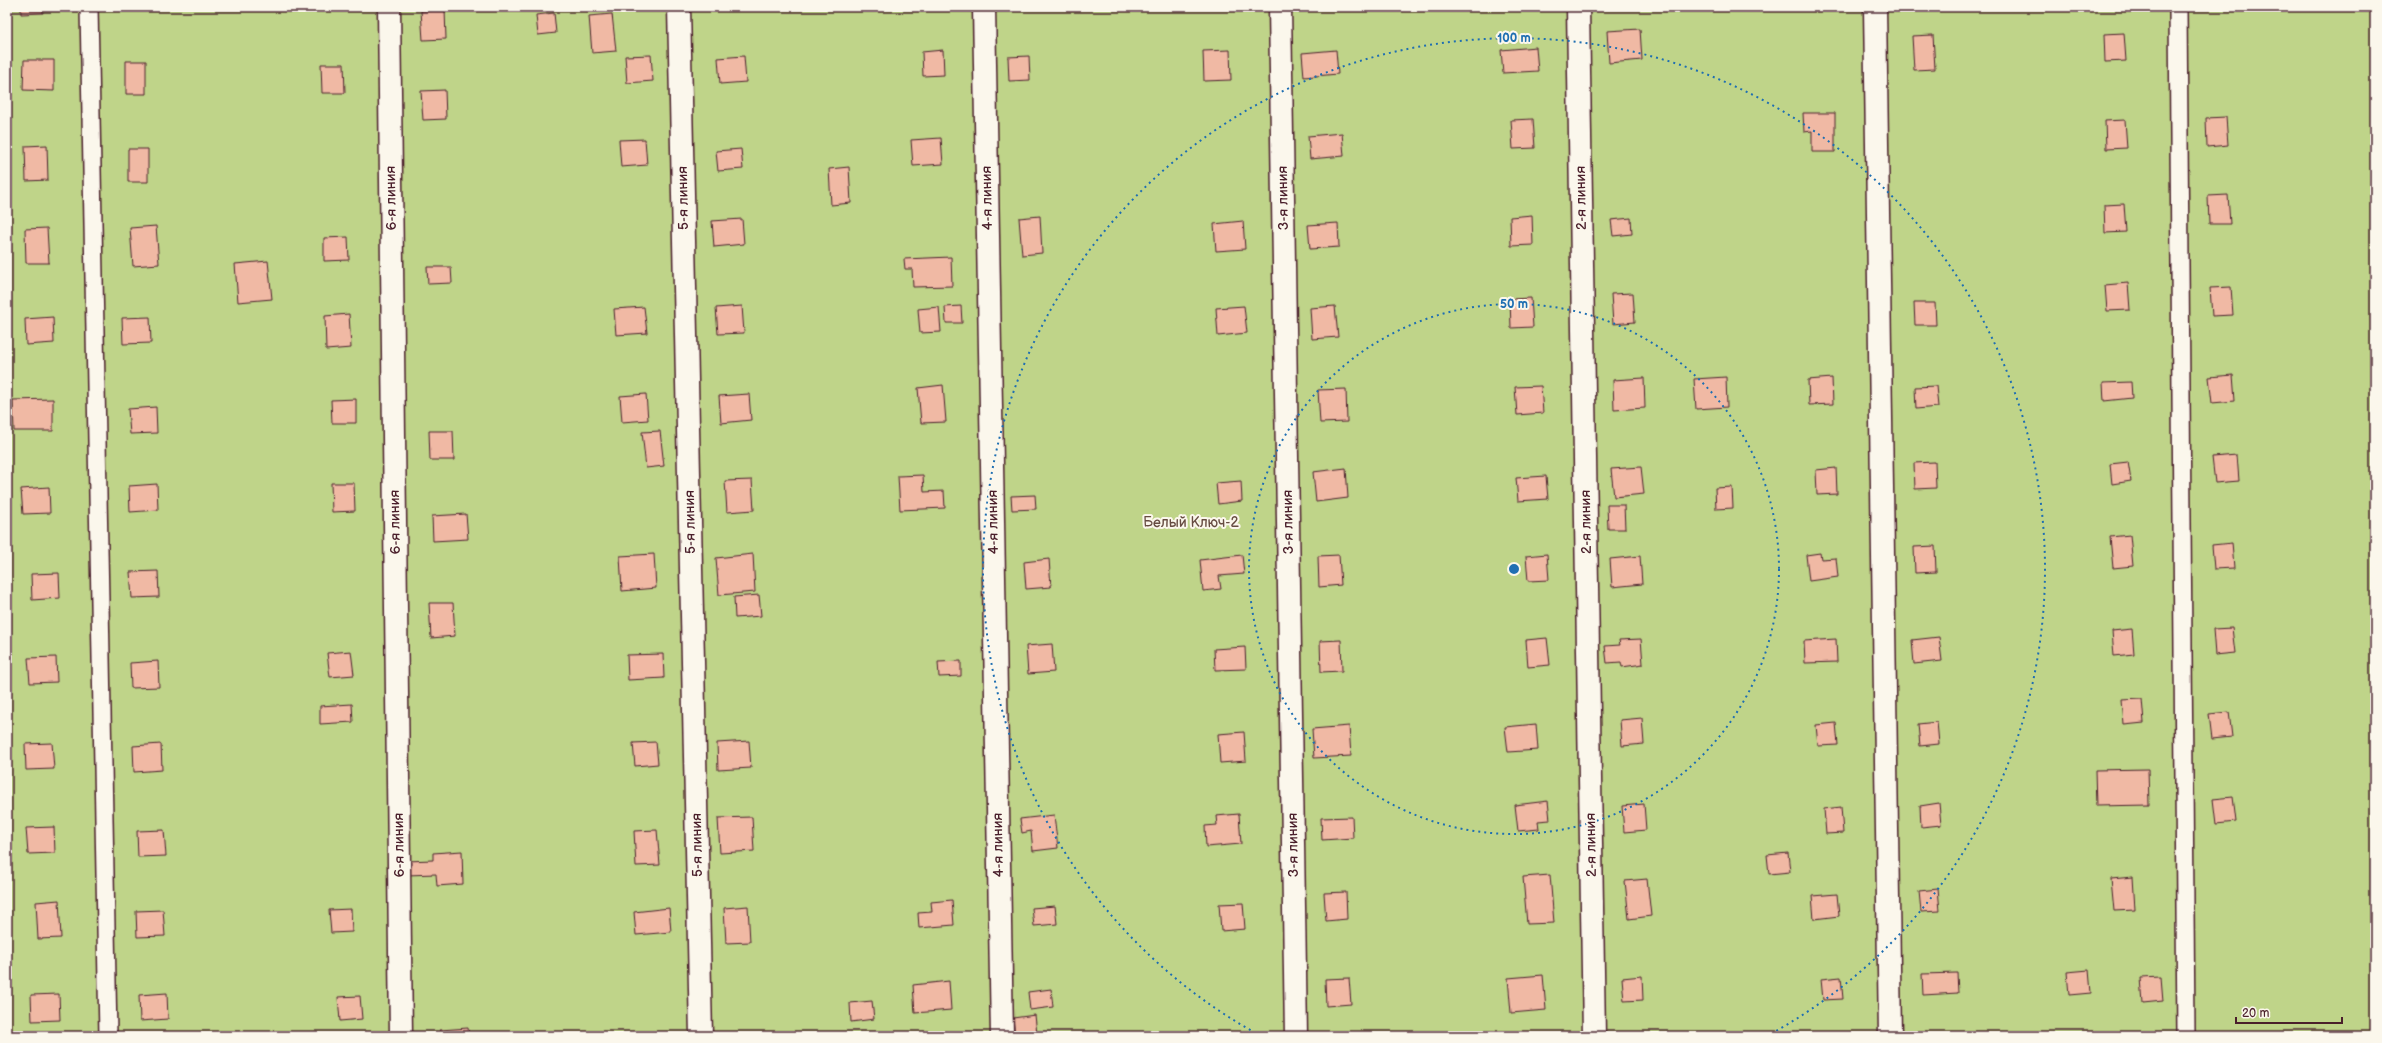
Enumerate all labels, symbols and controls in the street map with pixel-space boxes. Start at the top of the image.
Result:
text: 100 m [1497,31,1531,46]
street label: 6-я линия [382,165,400,230]
street label: 4-я линия [978,165,996,230]
street label: 3-я линия [1274,165,1292,230]
street label: 5-я линия [674,166,692,230]
street label: 2-я линия [1572,166,1590,230]
text: 50 m [1500,297,1528,312]
street label: 6-я линия [386,489,404,554]
street label: 4-я линия [984,489,1002,554]
street label: 3-я линия [1279,489,1297,554]
street label: 5-я линия [681,490,699,554]
street label: 2-я линия [1577,490,1595,554]
park label: Белый Ключ-2 [1143,514,1239,531]
centre of rings [1507,562,1521,576]
street label: 6-я линия [390,812,408,877]
street label: 4-я линия [989,812,1007,877]
street label: 3-я линия [1284,812,1302,877]
street label: 5-я линия [688,813,706,877]
street label: 2-я линия [1582,813,1600,877]
scale bar [2236,999,2342,1025]
text: 20 m [2242,1006,2269,1021]

